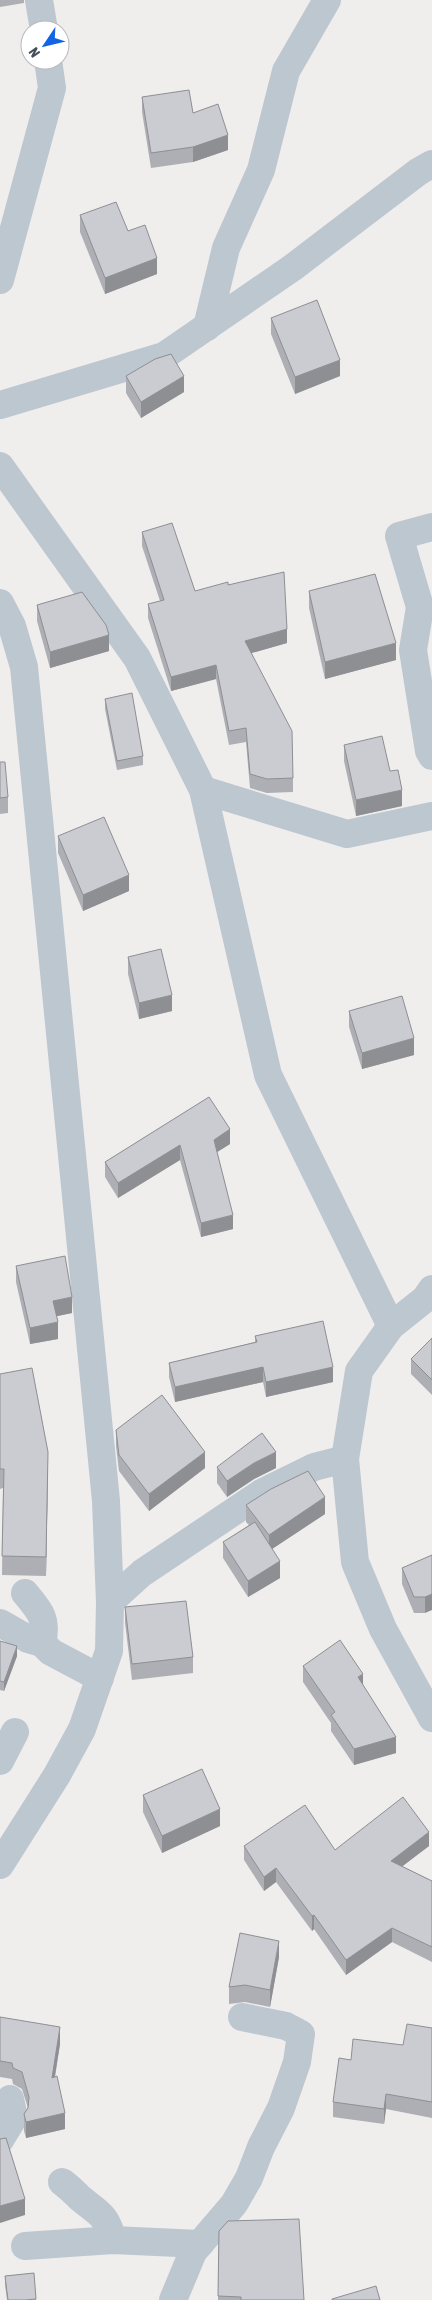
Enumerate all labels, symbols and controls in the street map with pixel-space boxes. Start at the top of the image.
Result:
north arrow [20,20,70,70]
text: N [25,44,43,60]

